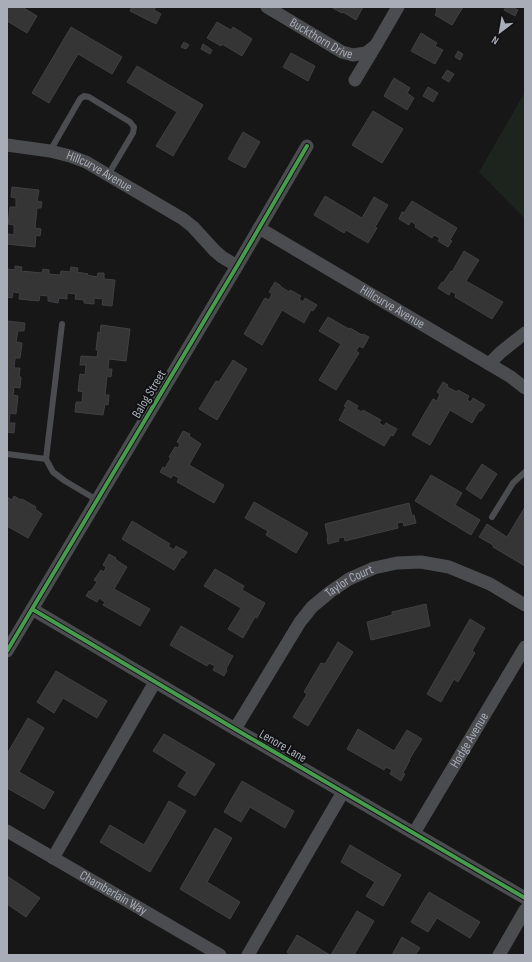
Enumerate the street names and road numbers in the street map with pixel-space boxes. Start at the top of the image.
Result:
street label: Buckthorn Drive [287,14,355,63]
street label: Hillcurve Avenue [64,147,135,195]
street label: Hillcurve Avenue [357,282,428,332]
street label: Balog Street [128,367,170,421]
street label: Taylor Court [322,561,376,601]
street label: Hodge Avenue [447,710,492,771]
street label: Lenore Lane [256,726,310,766]
street label: Chamberlain Way [77,867,150,919]

